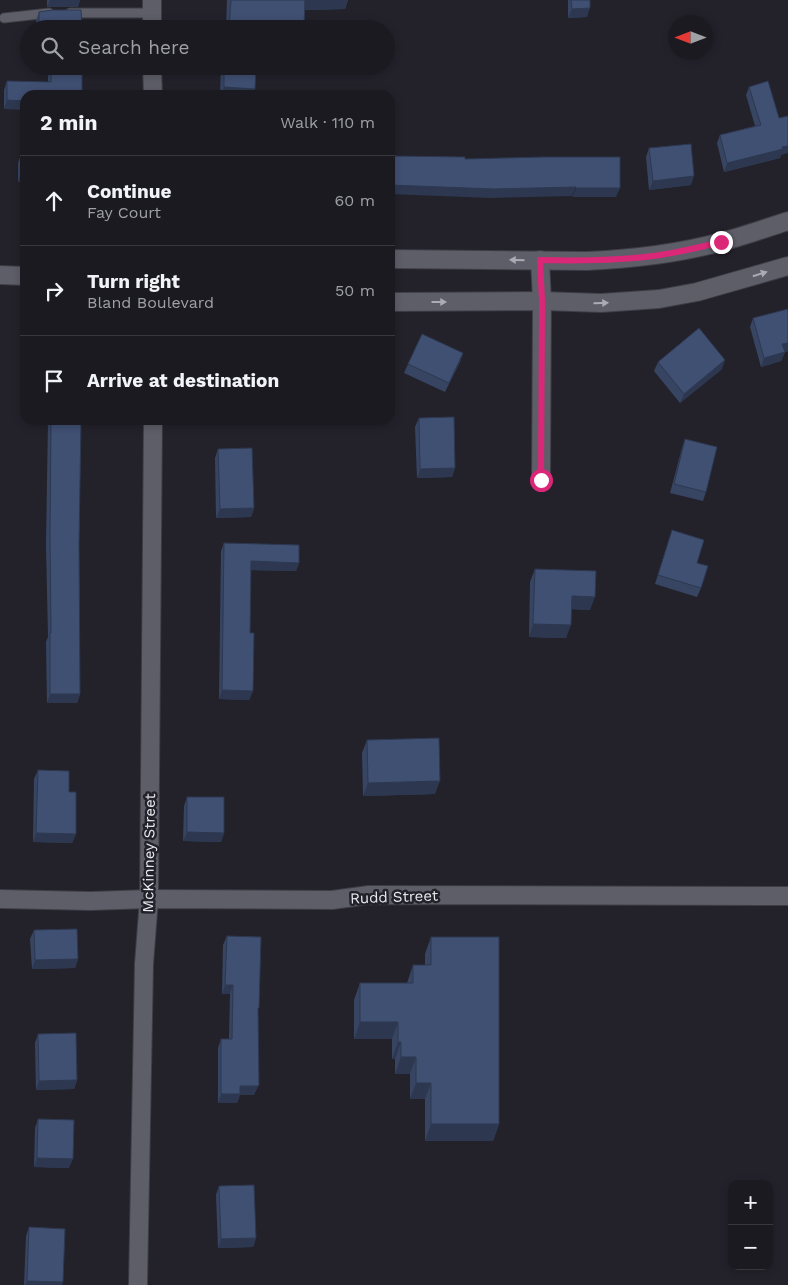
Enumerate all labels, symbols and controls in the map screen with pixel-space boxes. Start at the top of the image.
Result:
north arrow [668,15,713,60]
search box [20,20,395,75]
icon: search [38,34,66,62]
text: Search here [78,36,189,59]
text: 2 min [40,110,97,135]
text: Walk · 110 m [280,113,375,132]
text: Continue [87,180,171,203]
icon: ahead [40,187,68,215]
text: 60 m [335,191,375,210]
text: Fay Court [87,203,161,222]
route end [710,231,733,254]
one-way arrow [508,256,524,264]
text: Turn right [87,270,180,293]
one-way arrow [753,270,768,278]
icon: right [40,277,68,305]
text: 50 m [335,281,375,300]
text: Bland Boulevard [87,293,214,312]
one-way arrow [431,298,447,306]
one-way arrow [593,299,609,307]
icon: arrive [40,367,68,395]
text: Arrive at destination [87,369,279,392]
route start [530,469,553,492]
street label: McKinney Street [139,792,159,913]
street label: Rudd Street [350,886,439,908]
map controls [728,1180,773,1270]
button: + [728,1180,773,1225]
button: − [728,1225,773,1270]

